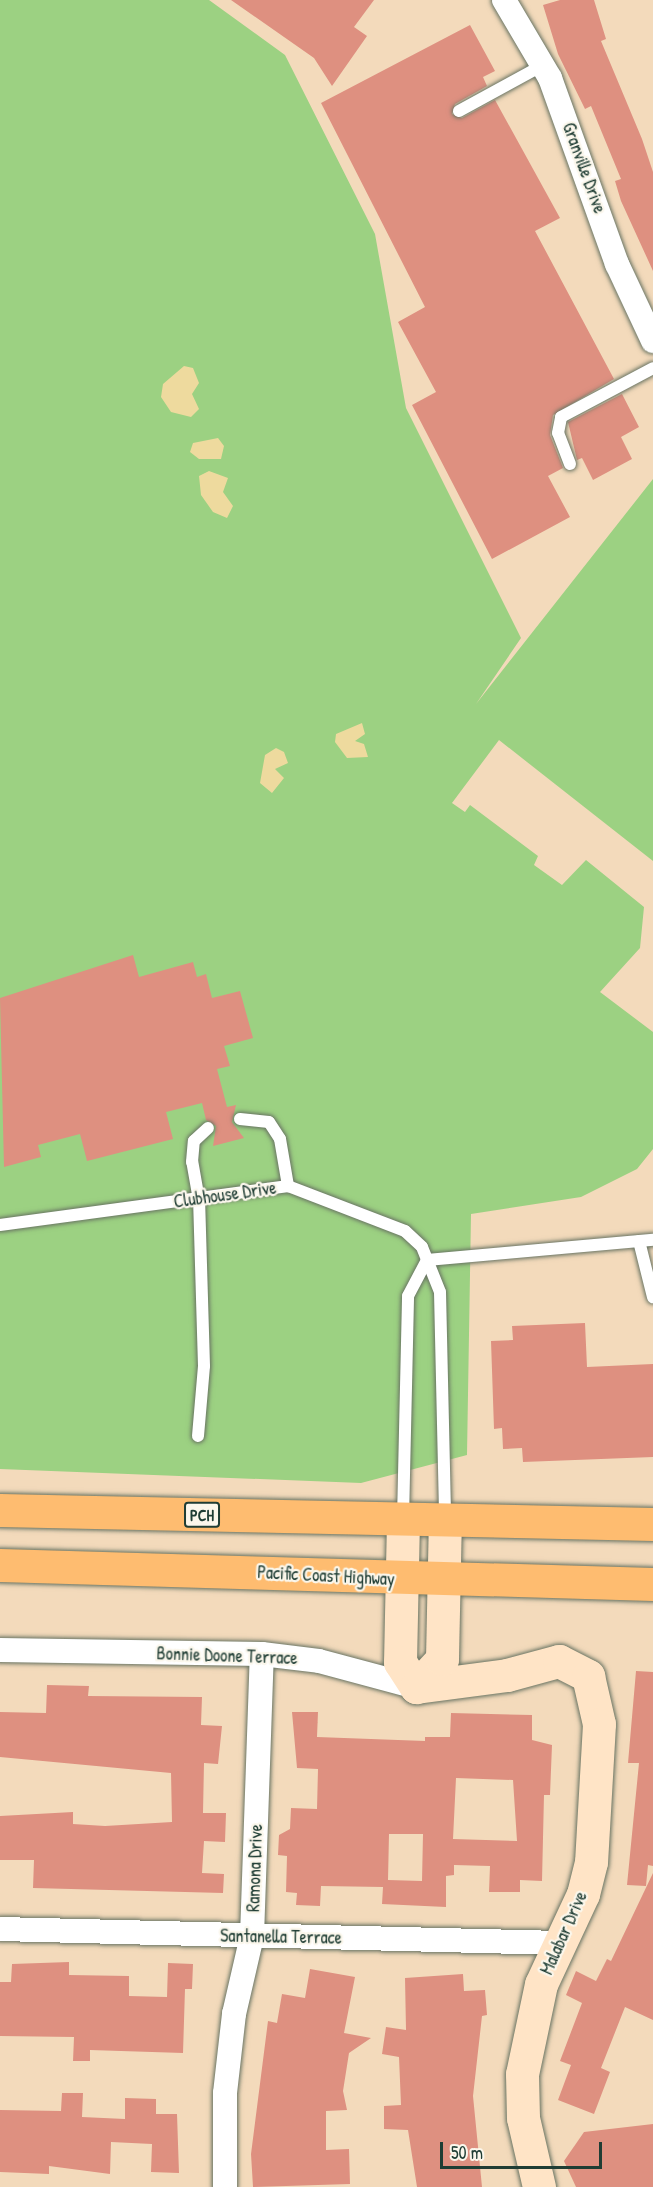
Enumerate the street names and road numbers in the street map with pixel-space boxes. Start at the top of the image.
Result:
street label: Granville Drive [558,120,610,216]
street label: Clubhouse Drive [172,1177,278,1213]
road number: PCH [184,1502,220,1528]
street label: Pacific Coast Highway [257,1562,395,1590]
street label: Bonnie Doone Terrace [156,1643,298,1669]
street label: Ramona Drive [243,1824,267,1912]
street label: Malabar Drive [536,1888,592,1978]
street label: Santanella Terrace [220,1925,342,1949]

